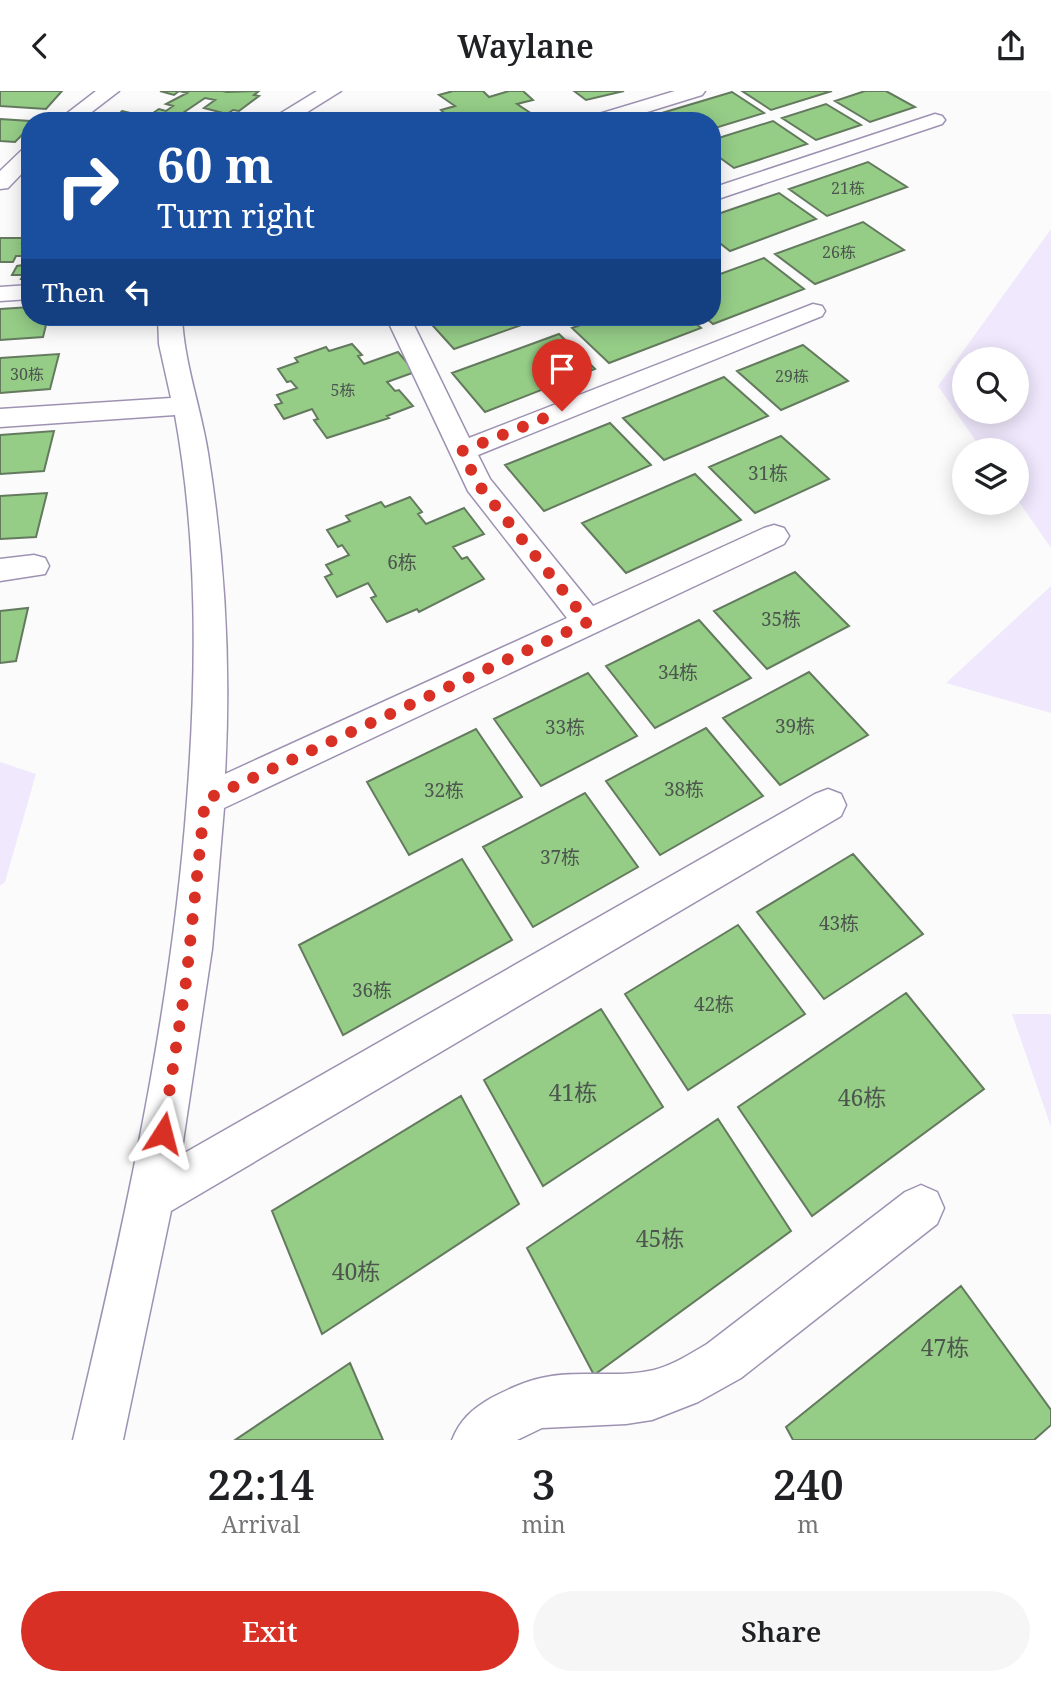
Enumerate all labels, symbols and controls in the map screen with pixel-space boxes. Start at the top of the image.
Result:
text: Waylane [457,24,594,67]
icon: back [21,27,59,65]
icon: share [992,27,1030,65]
text: 60 m [157,131,273,197]
icon: right [42,140,133,231]
house number: 21栋 [831,177,865,199]
text: Turn right [157,194,315,237]
house number: 26栋 [822,241,856,263]
icon: left [119,273,157,311]
text: Then [42,274,105,310]
pin [532,339,592,411]
map controls [952,347,1029,515]
button: search [952,347,1029,424]
icon: arrive [543,350,581,388]
house number: 30栋 [10,363,44,385]
house number: 29栋 [775,365,809,387]
house number: 5栋 [331,379,355,401]
button: layers [952,438,1029,515]
house number: 31栋 [748,460,788,486]
house number: 6栋 [387,549,417,575]
house number: 35栋 [761,606,801,632]
house number: 34栋 [658,659,698,685]
house number: 39栋 [775,713,815,739]
house number: 33栋 [545,714,585,740]
house number: 38栋 [664,776,704,802]
house number: 32栋 [424,777,464,803]
house number: 37栋 [540,844,580,870]
house number: 43栋 [819,910,859,936]
house number: 36栋 [352,977,392,1003]
house number: 42栋 [694,991,734,1017]
house number: 41栋 [549,1076,597,1108]
house number: 46栋 [838,1081,886,1113]
position arrow [126,1096,200,1170]
house number: 45栋 [636,1222,684,1254]
house number: 40栋 [332,1255,380,1287]
house number: 47栋 [921,1331,969,1363]
text: 22:14 [207,1455,314,1512]
text: 3 [532,1455,555,1512]
text: 240 [773,1455,844,1512]
text: Arrival [221,1508,300,1540]
text: min [522,1508,566,1540]
text: m [797,1508,819,1540]
button: Exit [21,1591,519,1671]
button: Share [533,1591,1030,1671]

